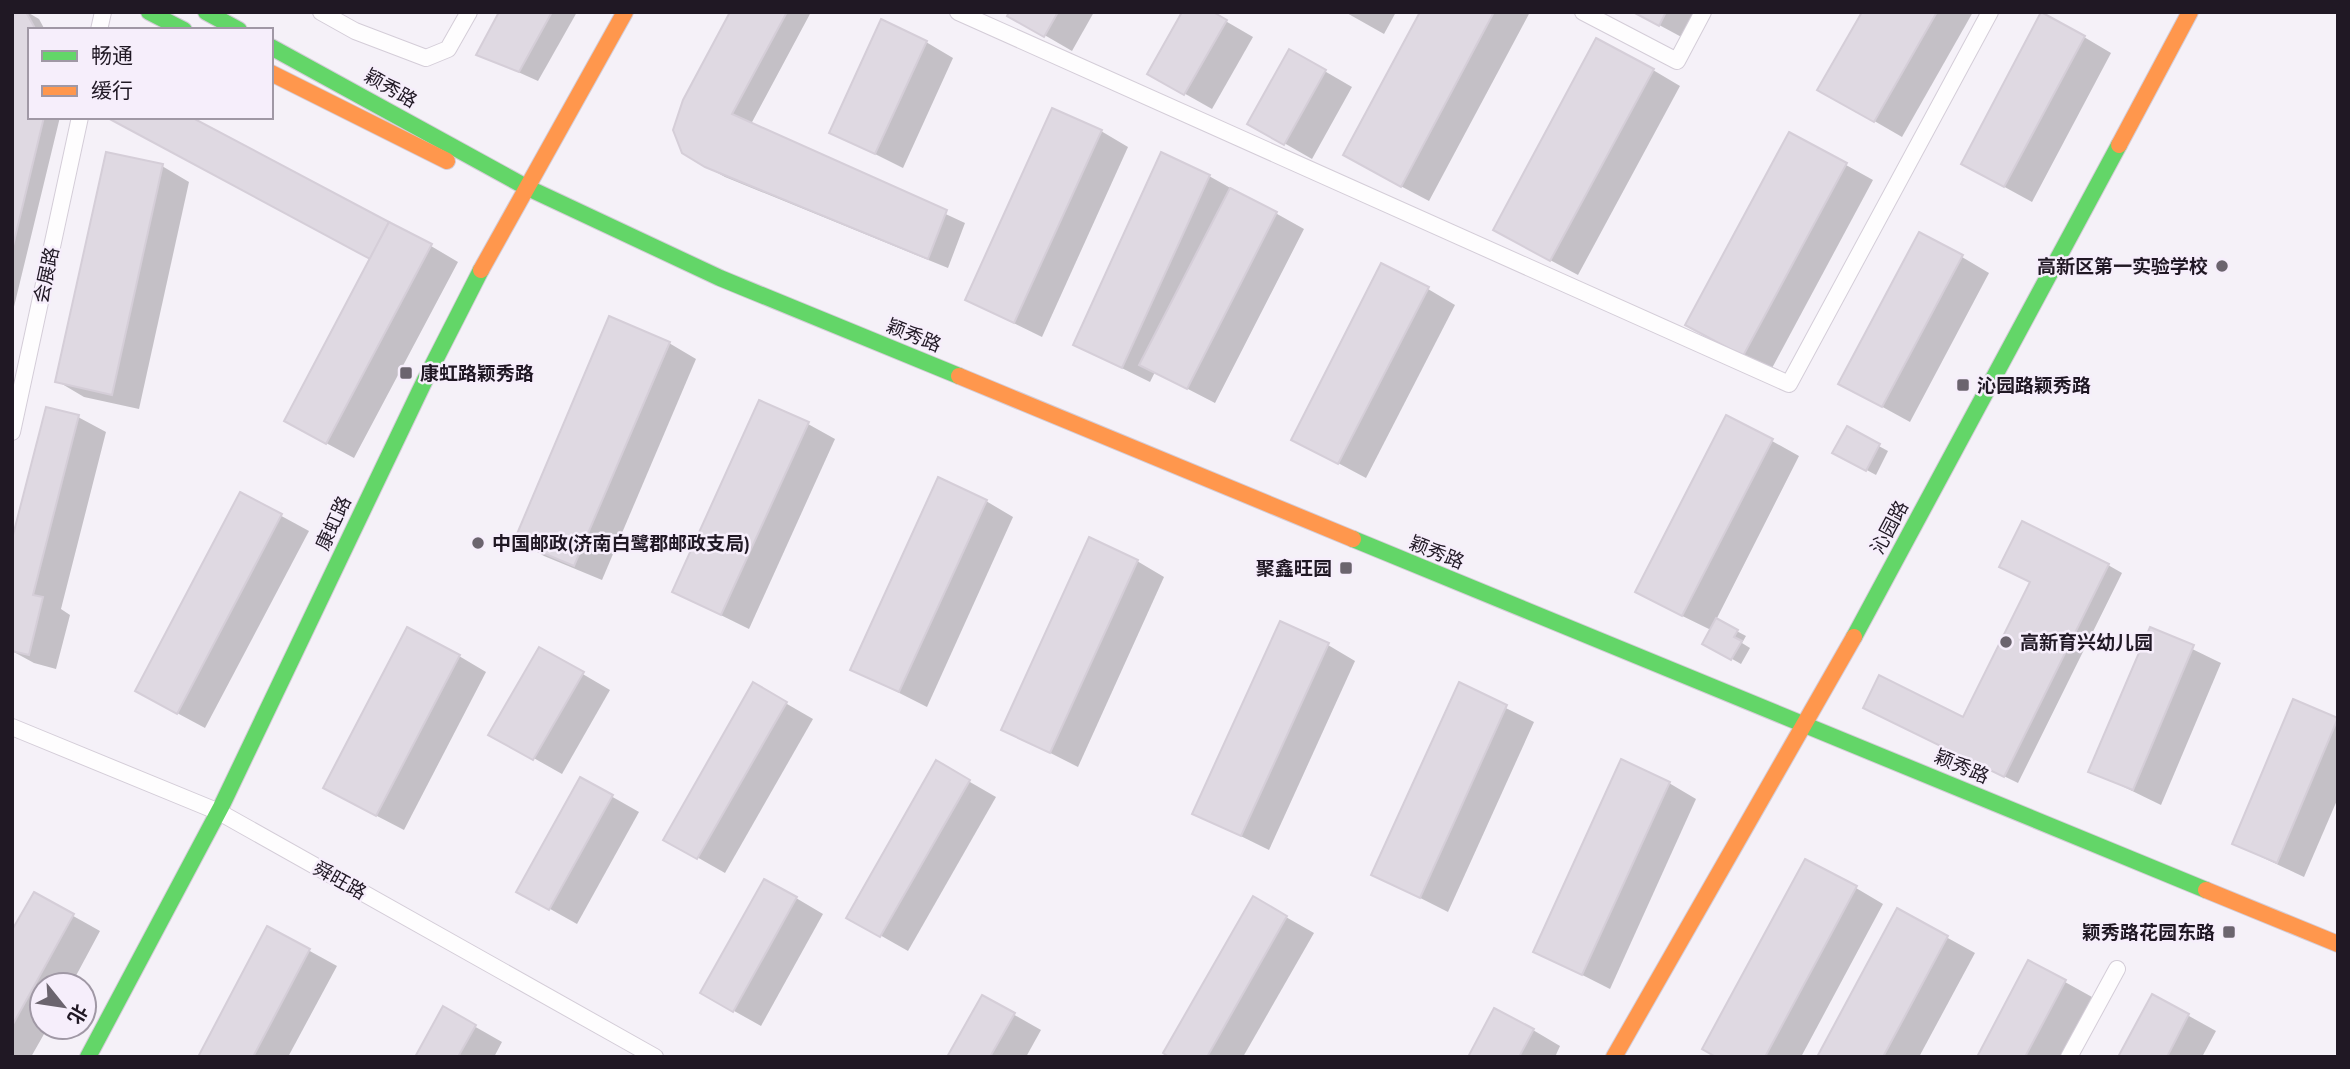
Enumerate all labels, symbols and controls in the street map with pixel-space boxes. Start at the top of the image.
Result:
legend [28,28,273,119]
text: 畅通 [91,42,133,69]
street label: 颖秀路 [360,63,422,113]
text: 缓行 [91,77,133,104]
street label: 会展路 [28,245,64,305]
place label: 高新区第一实验学校 [2037,254,2208,278]
marker: 高新区第一实验学校 [2214,258,2230,274]
street label: 颖秀路 [883,313,945,357]
place label: 康虹路颖秀路 [420,361,534,385]
marker: 康虹路颖秀路 [398,365,414,381]
place label: 沁园路颖秀路 [1977,373,2091,397]
marker: 沁园路颖秀路 [1955,377,1971,393]
street label: 康虹路 [310,492,356,554]
street label: 沁园路 [1865,496,1913,558]
street label: 颖秀路 [1406,530,1468,574]
place label: 中国邮政(济南白鹭郡邮政支局) [492,531,750,555]
marker: 中国邮政(济南白鹭郡邮政支局) [470,535,486,551]
place label: 聚鑫旺园 [1256,556,1332,580]
marker: 聚鑫旺园 [1338,560,1354,576]
place label: 高新育兴幼儿园 [2020,630,2153,654]
marker: 高新育兴幼儿园 [1998,634,2014,650]
street label: 颖秀路 [1931,744,1993,788]
street label: 舜旺路 [309,856,371,904]
place label: 颖秀路花园东路 [2082,920,2215,944]
marker: 颖秀路花园东路 [2221,924,2237,940]
north arrow [28,971,98,1041]
text: 北 [63,1000,93,1029]

